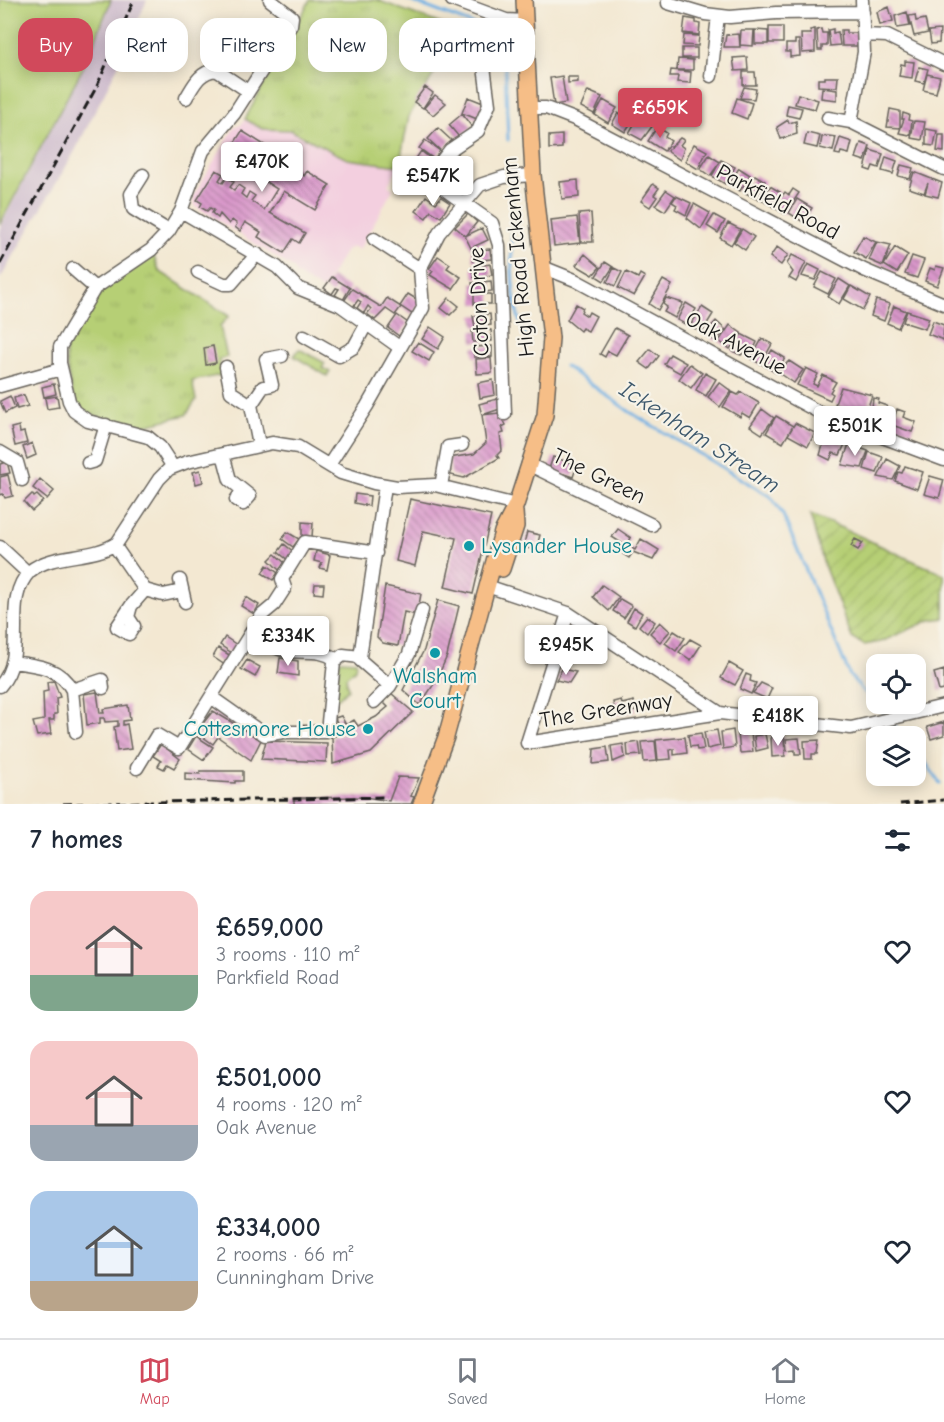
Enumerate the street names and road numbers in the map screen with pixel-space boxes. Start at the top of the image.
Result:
street label: High Road Ickenham [496,156,540,358]
street label: Parkfield Road [712,159,844,245]
street label: Coton Drive [463,247,495,357]
street label: Oak Avenue [681,306,791,380]
street label: The Green [548,442,650,510]
street label: The Greenway [538,687,674,733]

